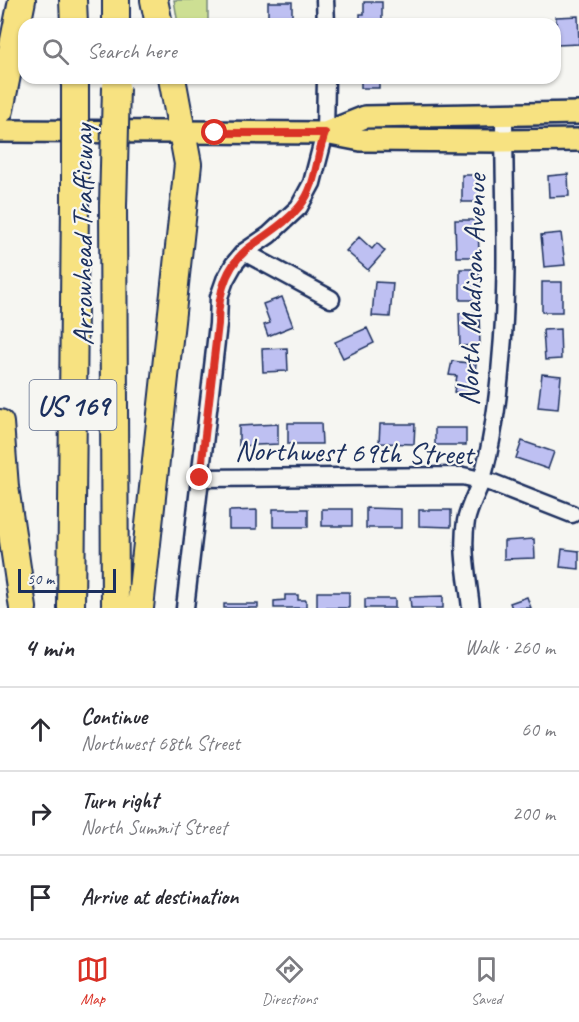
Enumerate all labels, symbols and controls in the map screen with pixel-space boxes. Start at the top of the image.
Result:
search box [18,18,561,84]
icon: search [39,35,72,68]
text: Search here [87,37,177,65]
route start [201,119,227,145]
street label: Arrowhead Trafficway [63,121,101,346]
street label: North Madison Avenue [449,171,495,406]
road number: US 169 [29,380,116,430]
street label: Northwest 69th Street [235,431,476,473]
route end [186,464,212,490]
scale bar [18,566,116,594]
text: 50 m [27,569,54,589]
text: 4 min [24,631,74,664]
text: Walk · 260 m [465,635,555,660]
text: Continue [81,703,147,731]
icon: ahead [24,713,57,746]
text: 60 m [521,717,555,742]
text: Northwest 68th Street [81,731,240,756]
text: Turn right [81,787,158,815]
icon: right [24,797,57,830]
text: 200 m [512,801,555,826]
text: North Summit Street [81,815,227,840]
icon: arrive [24,881,57,914]
text: Arrive at destination [81,883,238,911]
tab: Map [76,953,109,1009]
tab: Directions [262,953,317,1009]
tab: Saved [470,953,503,1009]

